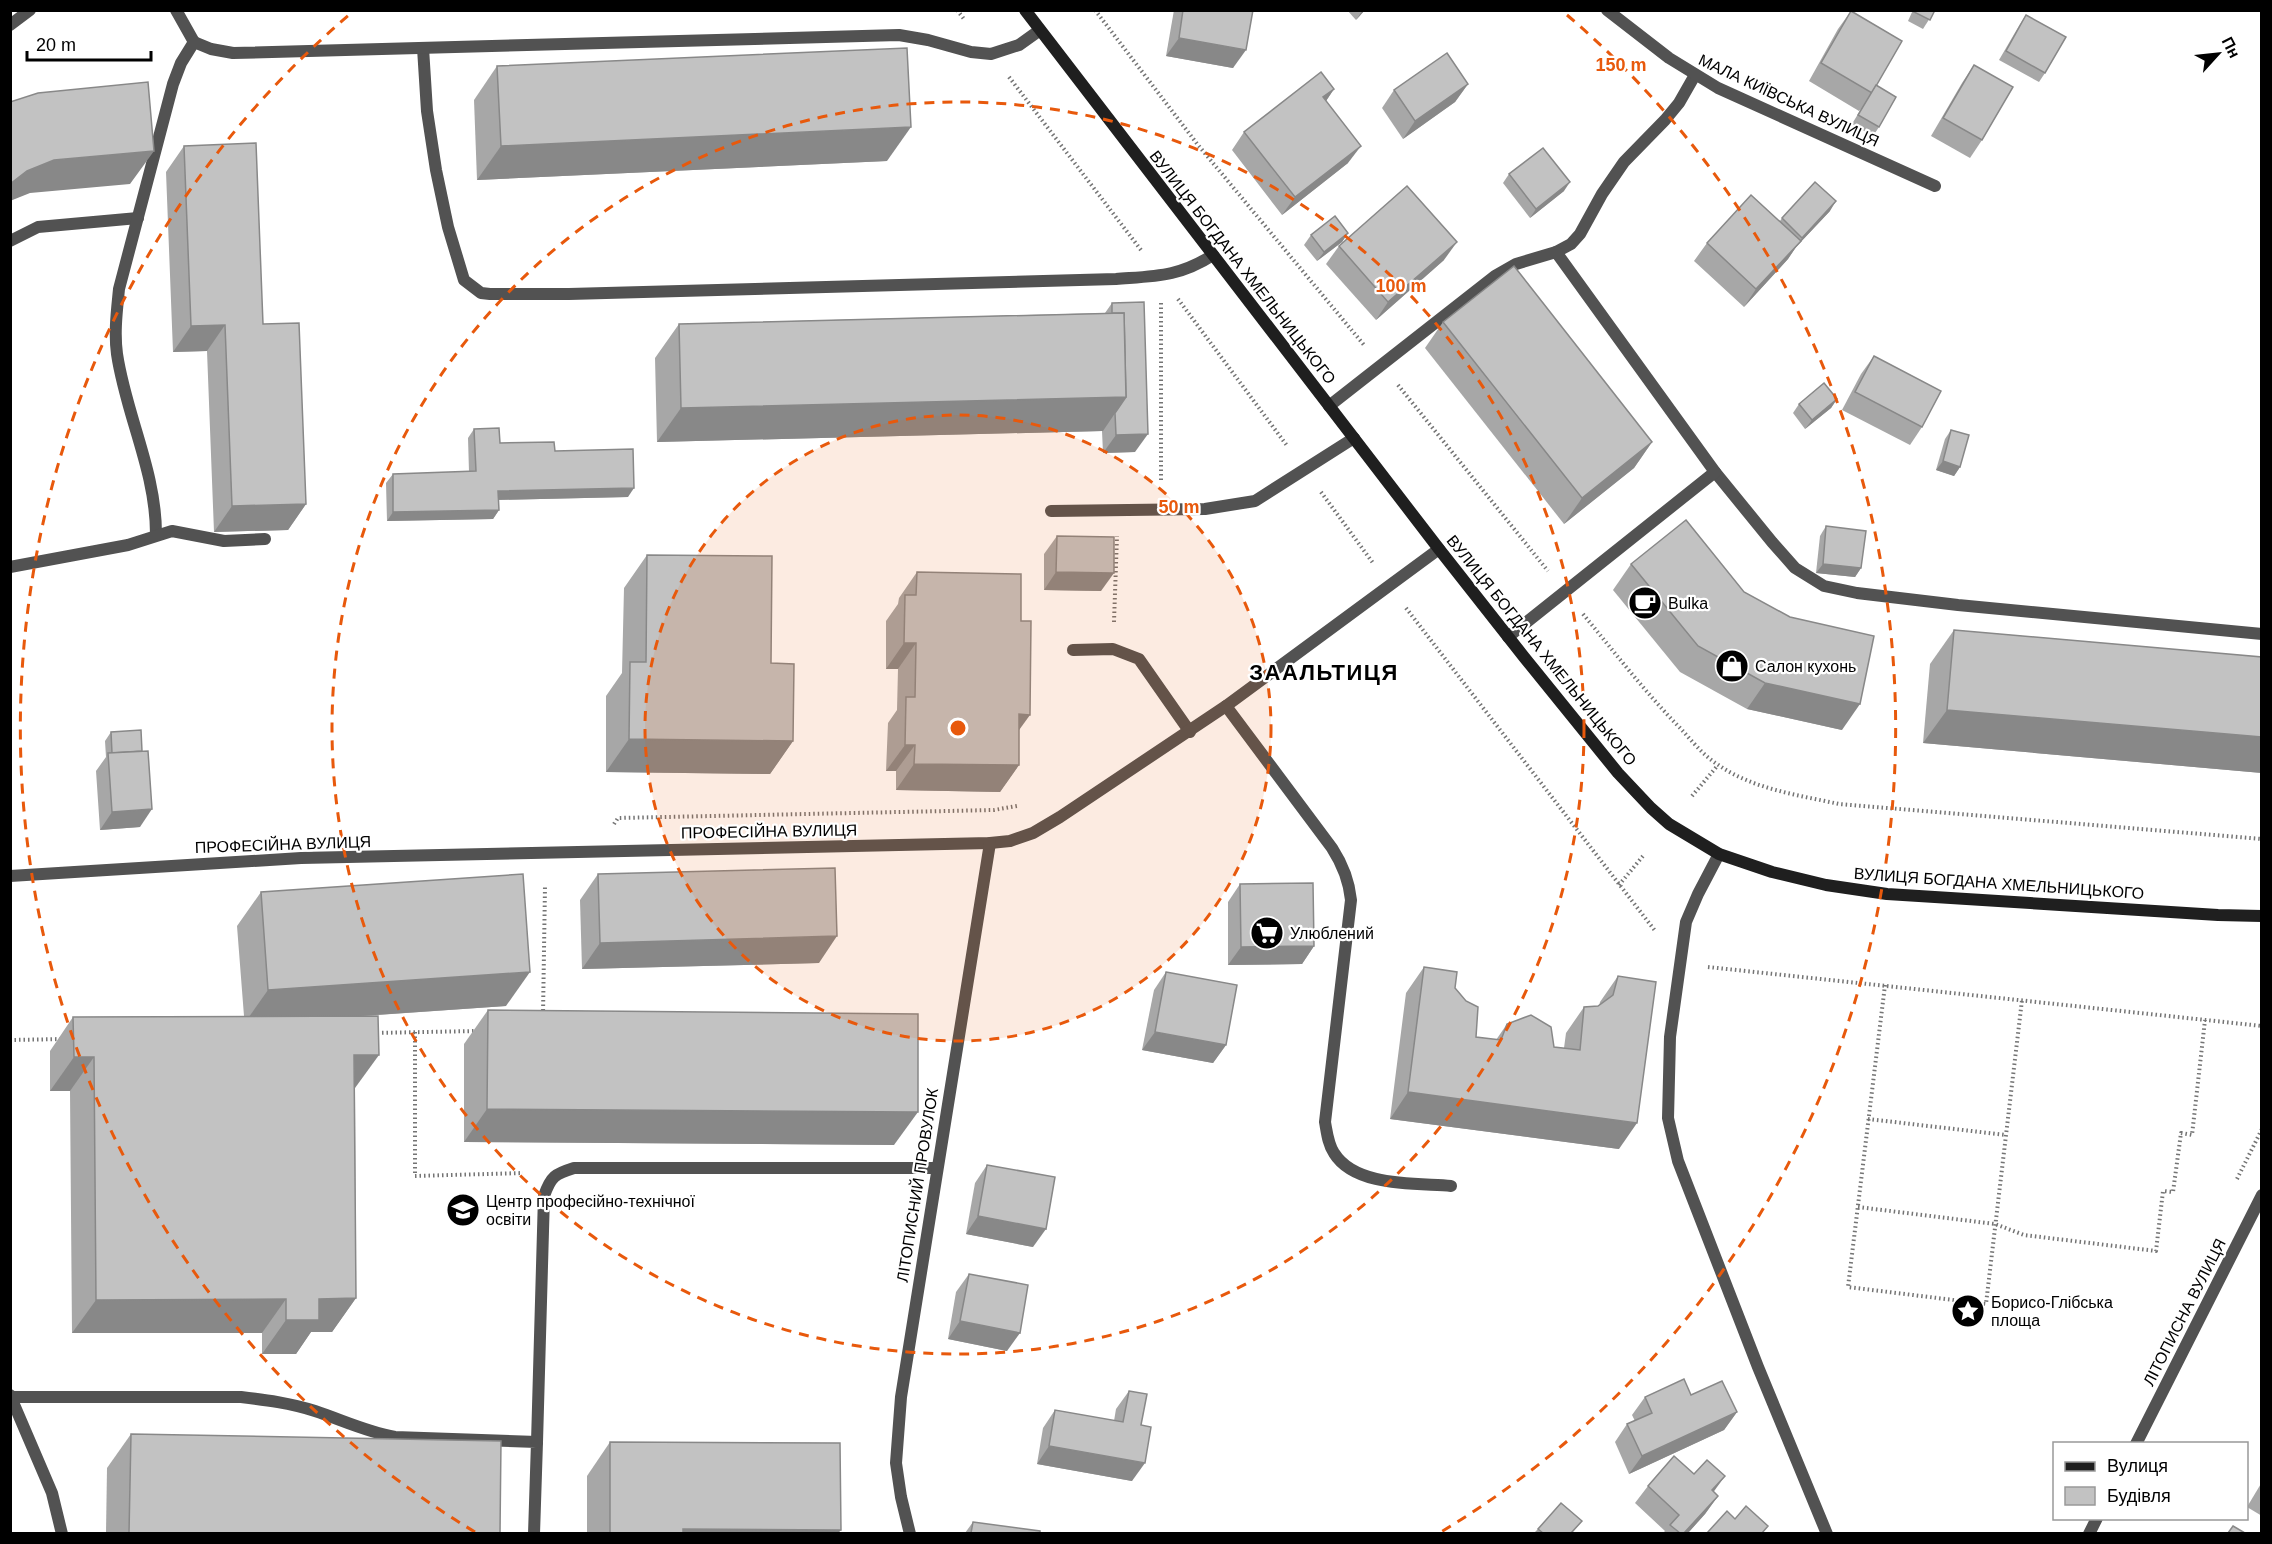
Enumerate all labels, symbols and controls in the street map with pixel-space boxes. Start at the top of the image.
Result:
scale bar [27,24,152,62]
north arrow [2188,24,2248,84]
text: Пн [2219,34,2243,61]
text: 20 m [36,35,76,55]
street label: МАЛА КИЇВСЬКА ВУЛИЦЯ [1696,51,1882,150]
text: 150 m [1595,55,1647,75]
street label: ВУЛИЦЯ БОГДАНА ХМЕЛЬНИЦЬКОГО [1146,147,1339,387]
text: 100 m [1375,276,1427,296]
text: 50 m [1158,497,1200,517]
street label: ВУЛИЦЯ БОГДАНА ХМЕЛЬНИЦЬКОГО [1443,532,1640,769]
cafe icon: Bulka [1627,585,1663,621]
place label: Bulka [1668,595,1708,612]
shop icon: Салон кухонь [1714,648,1750,684]
place label: Салон кухонь [1755,658,1856,675]
district label: ЗААЛЬТИЦЯ [1249,660,1399,685]
centre of rings [948,718,968,738]
street label: ПРОФЕСІЙНА ВУЛИЦЯ [681,820,857,842]
street label: ПРОФЕСІЙНА ВУЛИЦЯ [195,832,371,856]
street label: ВУЛИЦЯ БОГДАНА ХМЕЛЬНИЦЬКОГО [1853,865,2145,902]
supermarket icon: Улюблений [1249,915,1285,951]
place label: Улюблений [1290,925,1374,942]
street label: ЛІТОПИСНИЙ ПРОВУЛОК [893,1086,941,1283]
school or university icon: Центр професійно-технічної освіти [445,1192,481,1228]
place label: Центр професійно-технічної освіти [486,1193,695,1228]
street label: ЛІТОПИСНА ВУЛИЦЯ [2140,1236,2229,1389]
place icon: Борисо-Глібська площа [1950,1293,1986,1329]
place label: Борисо-Глібська площа [1991,1294,2113,1329]
legend [2053,1442,2248,1520]
text: Вулиця [2107,1456,2168,1476]
text: Будівля [2107,1486,2171,1506]

